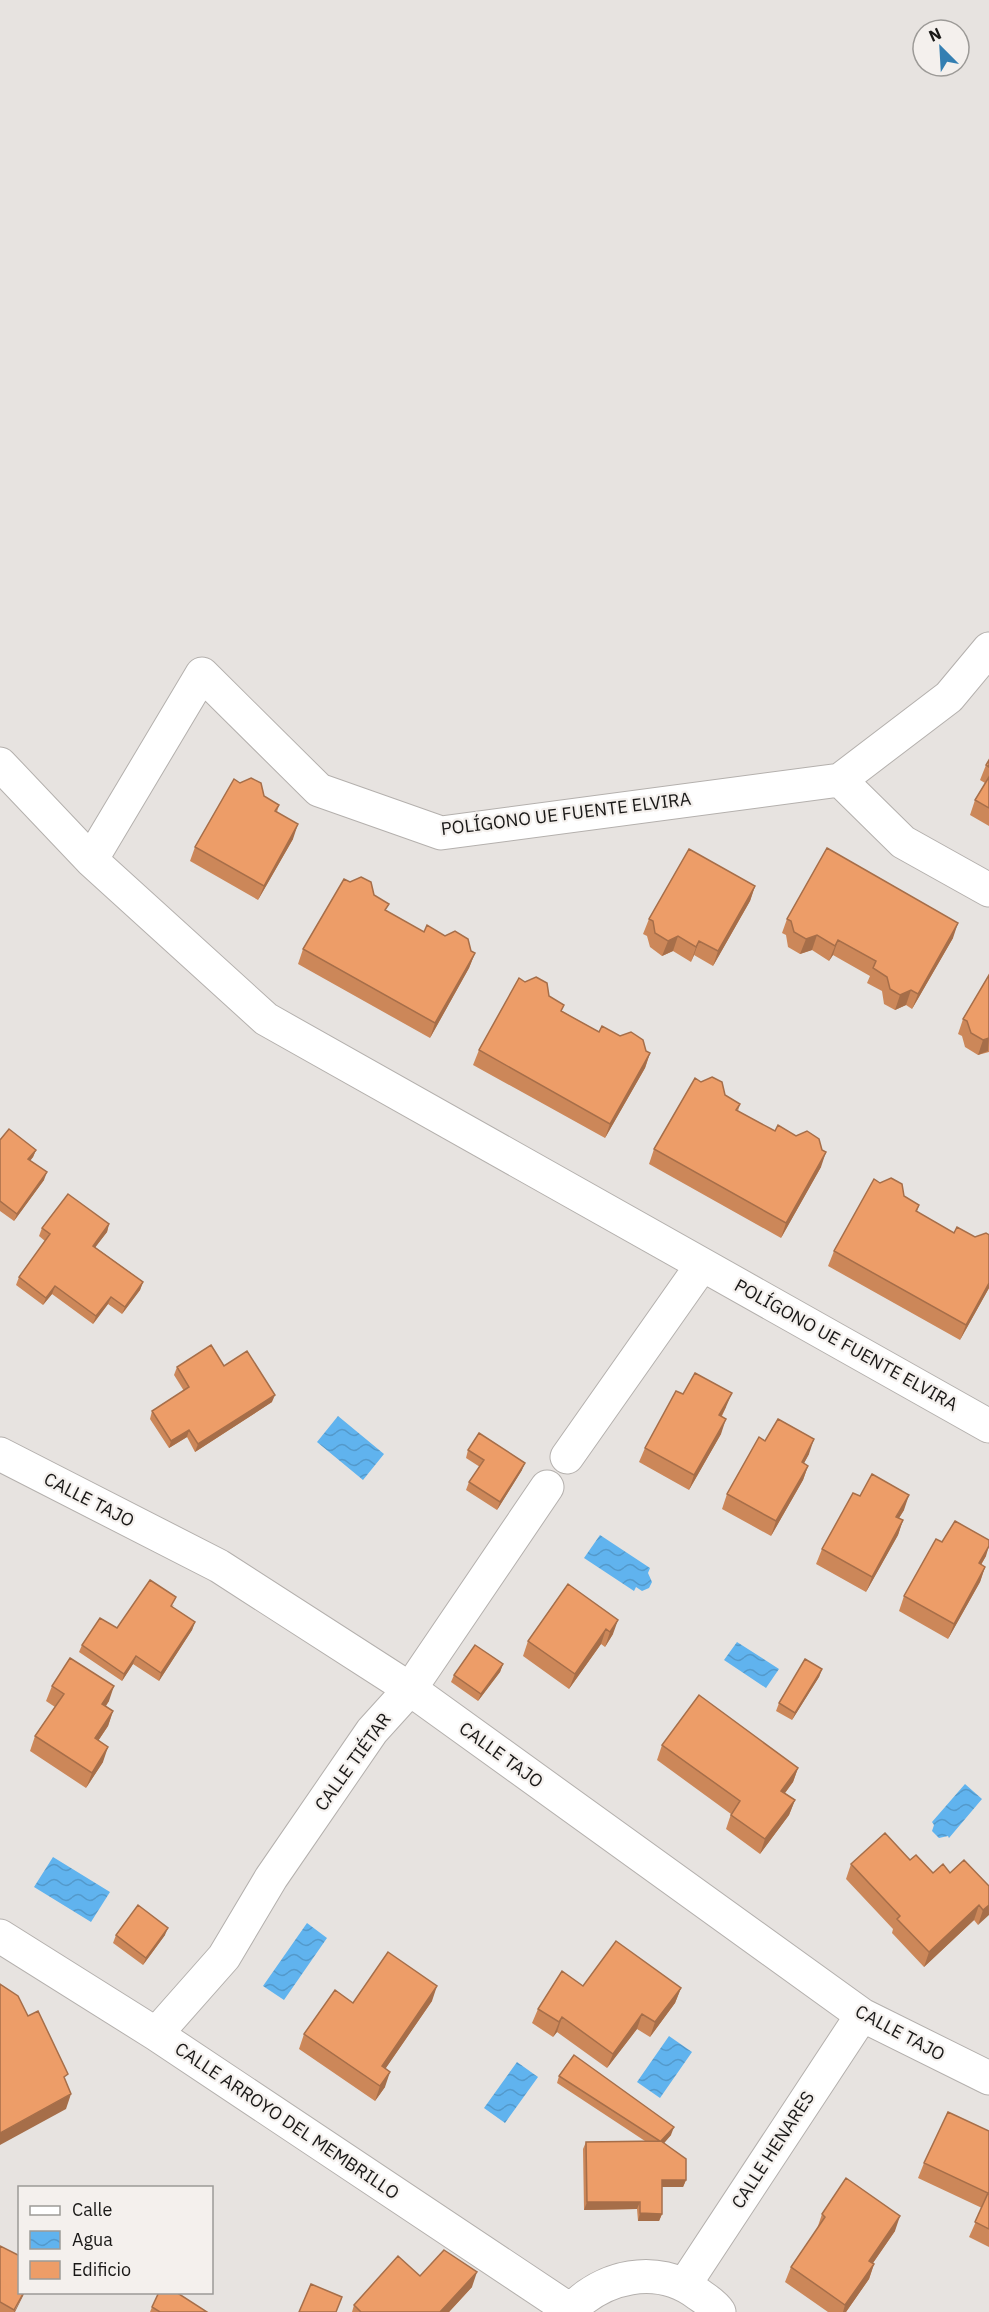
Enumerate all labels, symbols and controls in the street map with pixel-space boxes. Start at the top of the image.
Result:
north arrow [911,18,971,78]
text: N [926,23,944,46]
street label: POLÍGONO UE FUENTE ELVIRA [440,787,693,840]
street label: POLÍGONO UE FUENTE ELVIRA [730,1273,962,1416]
street label: CALLE TAJO [40,1467,138,1532]
street label: CALLE TIÉTAR [309,1708,396,1815]
street label: CALLE TAJO [455,1716,548,1793]
street label: CALLE TAJO [851,1999,949,2066]
street label: CALLE ARROYO DEL MEMBRILLO [171,2037,404,2204]
street label: CALLE HENARES [726,2087,819,2213]
legend [18,2186,213,2294]
text: Calle [72,2198,112,2221]
text: Agua [72,2228,113,2251]
text: Edificio [72,2258,131,2281]

